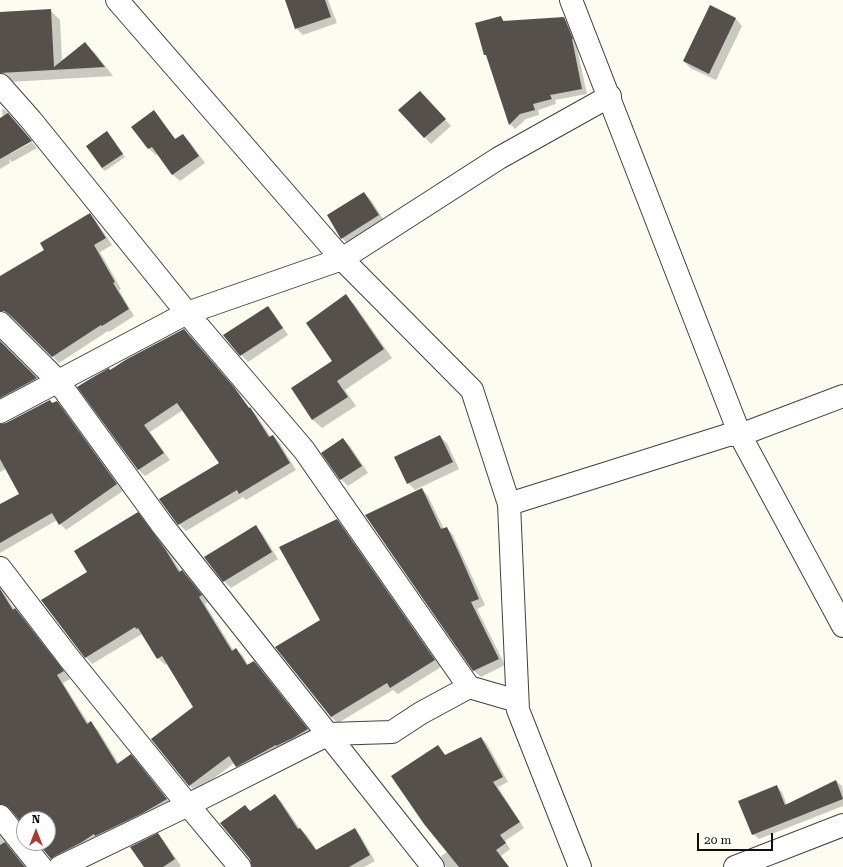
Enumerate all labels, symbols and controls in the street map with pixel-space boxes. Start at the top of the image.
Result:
north arrow [16,811,56,851]
text: N [32,813,40,826]
scale bar [699,825,775,851]
text: 20 m [704,833,731,847]

